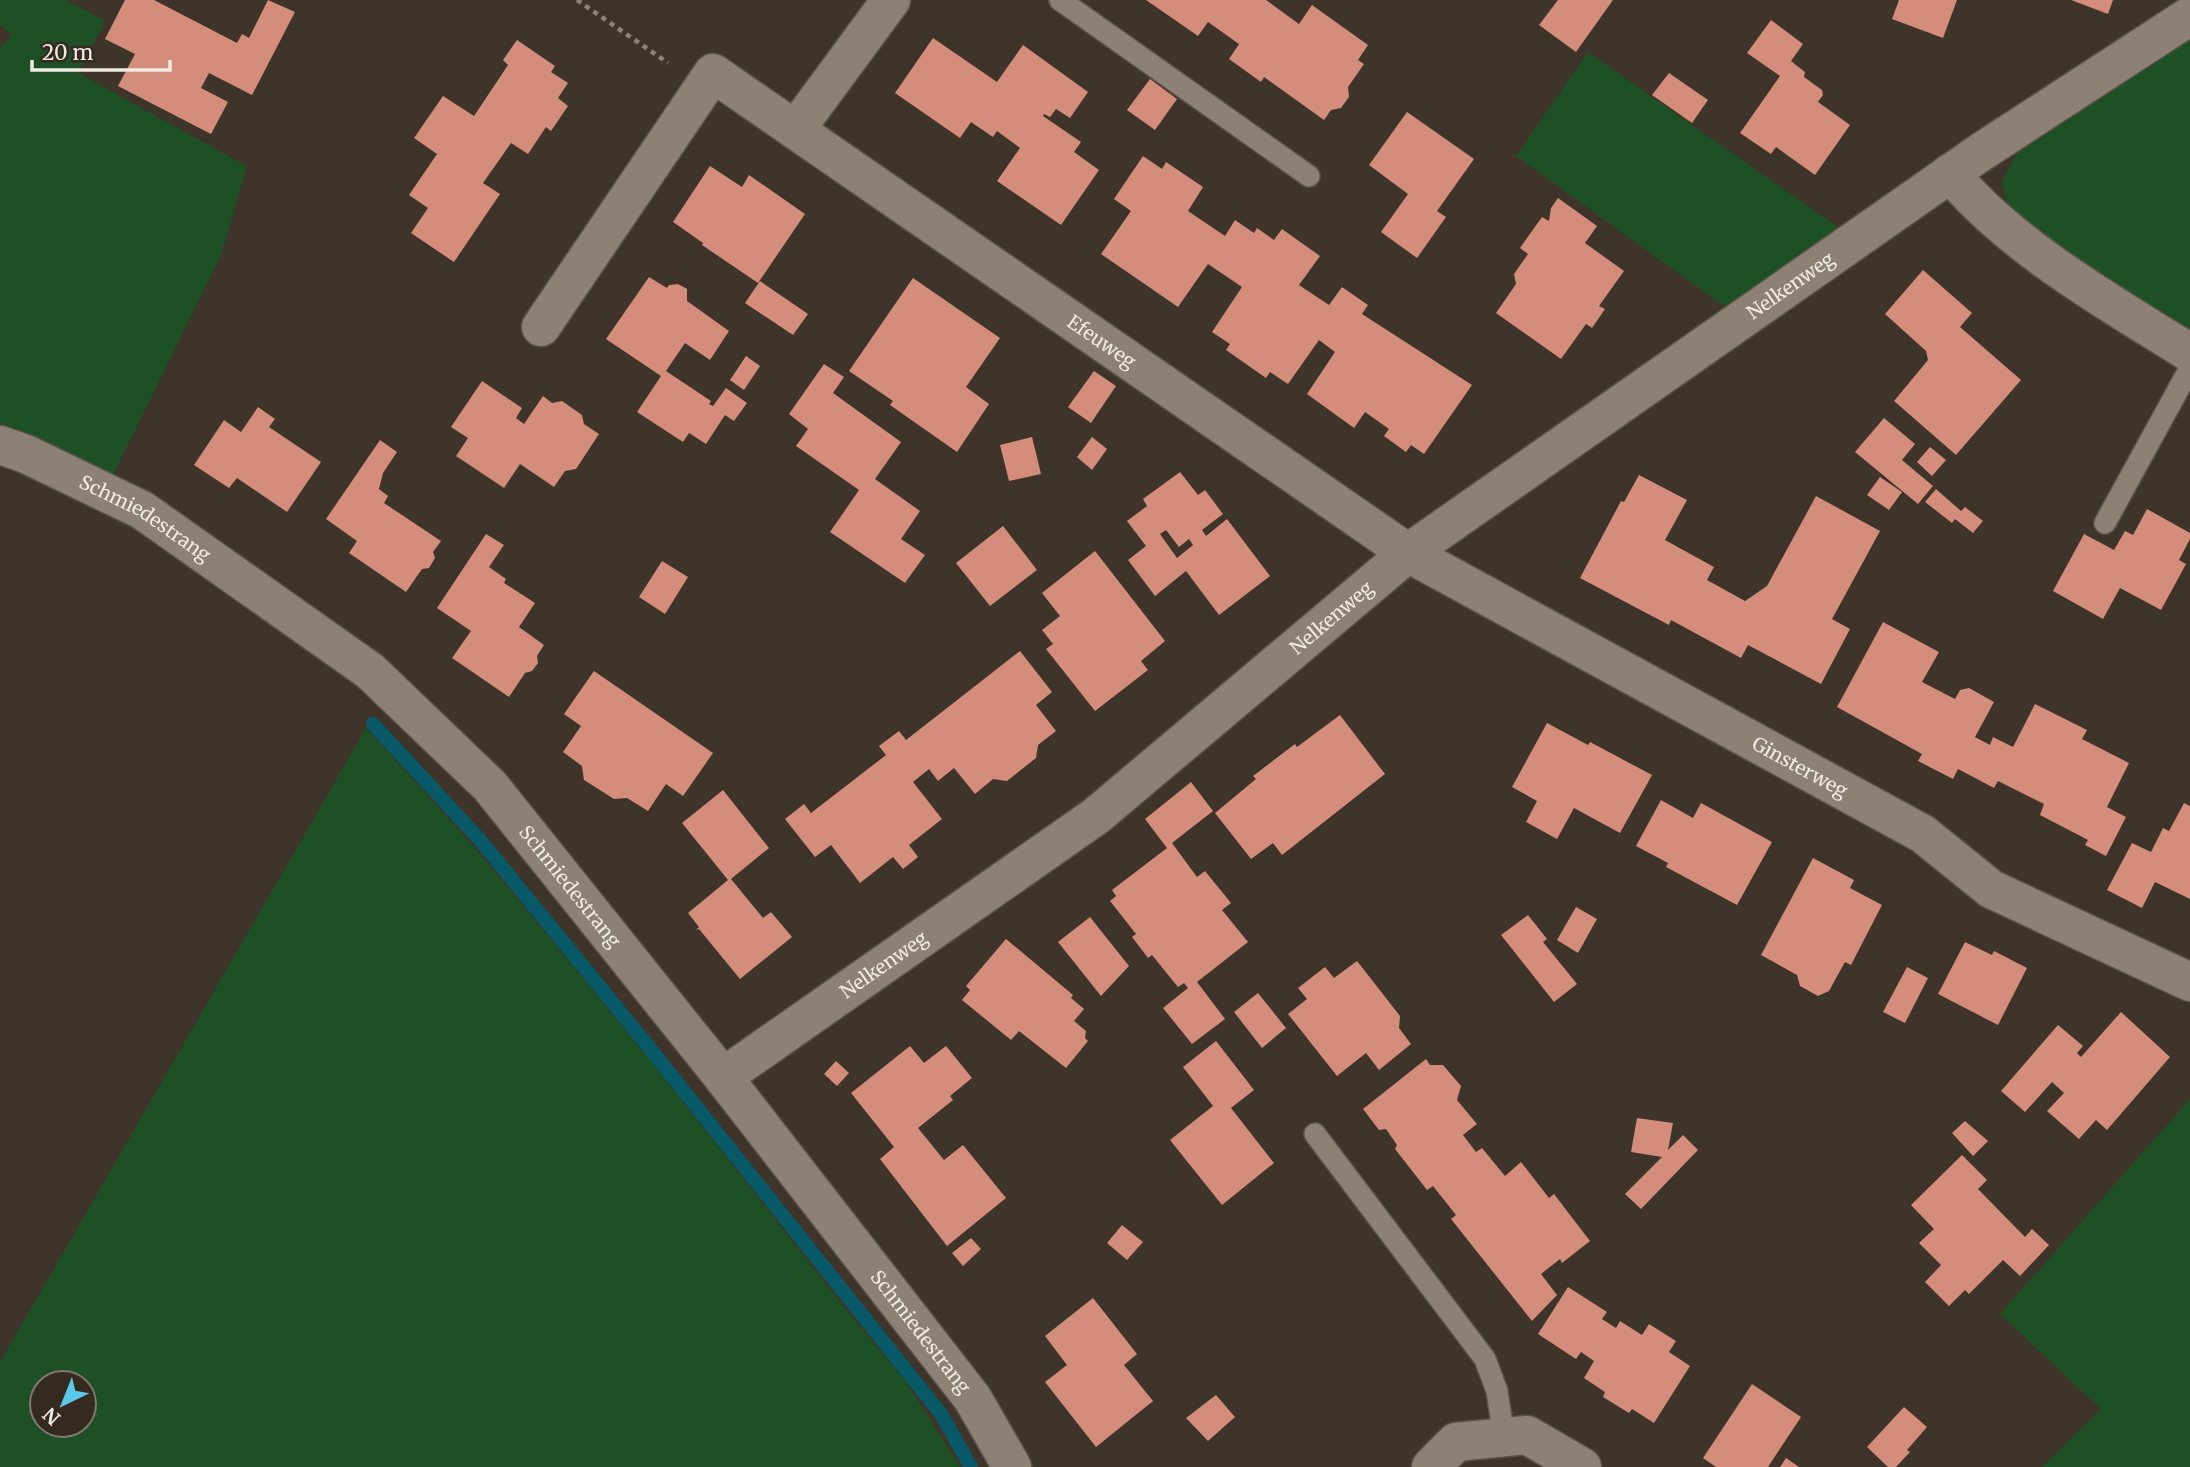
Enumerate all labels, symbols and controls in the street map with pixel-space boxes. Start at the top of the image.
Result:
scale bar [32,28,170,72]
text: 20 m [42,39,94,66]
street label: Nelkenweg [1742,246,1839,324]
street label: Efeuweg [1063,309,1141,374]
street label: Schmiedestrang [75,470,216,567]
street label: Nelkenweg [1285,575,1378,660]
street label: Ginsterweg [1748,731,1852,803]
street label: Schmiedestrang [514,820,627,952]
street label: Nelkenweg [835,925,932,1004]
street label: Schmiedestrang [865,1265,976,1399]
north arrow [28,1369,98,1439]
text: N [38,1403,65,1430]

